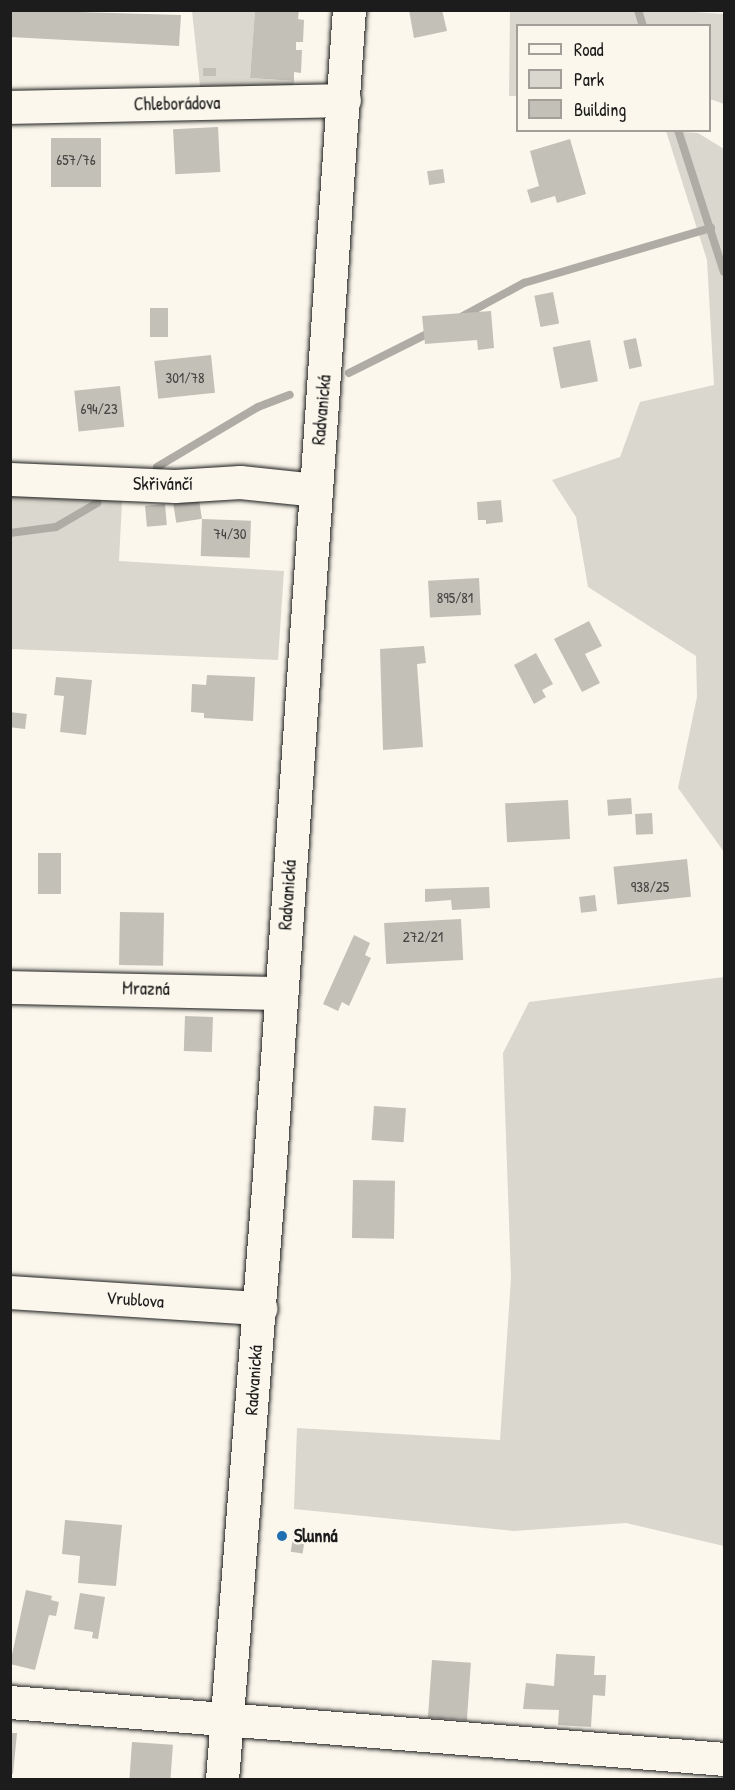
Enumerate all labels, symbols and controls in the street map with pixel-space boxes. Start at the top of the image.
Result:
legend [516,24,711,132]
text: Road [574,37,604,62]
text: Park [574,67,604,92]
street label: Chleborádova [134,92,220,116]
text: Building [574,97,626,122]
house number: 657/76 [56,151,96,169]
house number: 301/78 [165,369,205,387]
street label: Radvanická [308,374,336,446]
house number: 694/23 [80,400,118,418]
street label: Skřivánčí [133,473,193,495]
house number: 74/30 [214,525,246,543]
house number: 895/81 [437,589,473,607]
street label: Radvanická [275,859,301,931]
house number: 938/25 [631,878,669,896]
house number: 272/21 [403,928,443,946]
street label: Mrazná [122,978,170,1000]
street label: Vrublova [105,1287,165,1313]
street label: Radvanická [241,1344,267,1416]
place label: Slunná [294,1525,338,1547]
marker: Slunná [275,1529,289,1543]

